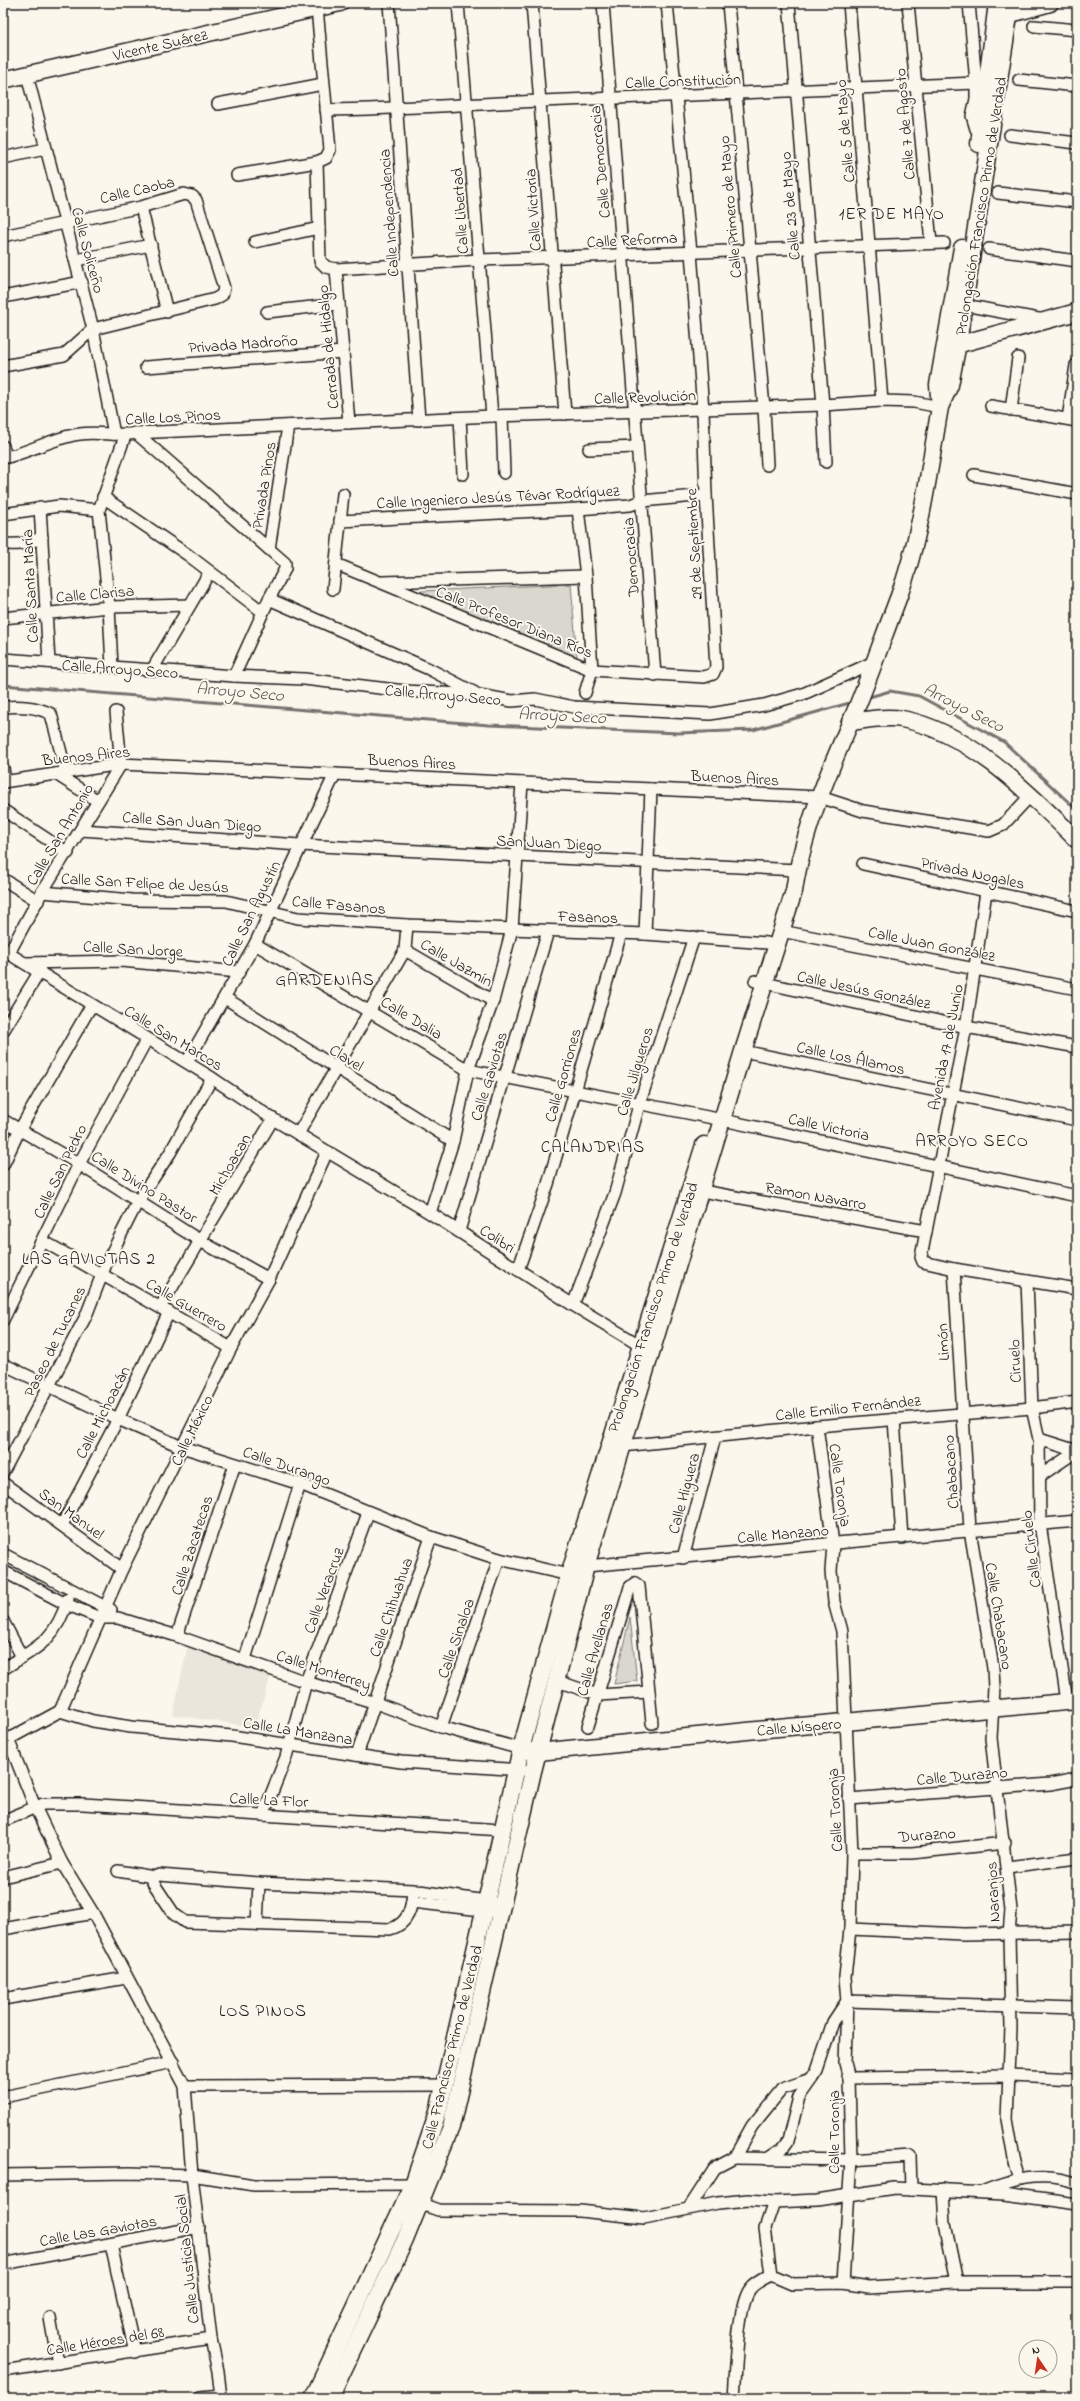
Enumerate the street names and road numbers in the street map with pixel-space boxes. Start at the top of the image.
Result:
street label: Vicente Suárez [110,23,210,69]
street label: Calle 7 de Agosto [889,67,923,181]
street label: Calle Constitución [625,68,742,96]
street label: Prolongación Francisco Primo de Verdad [950,75,1014,337]
street label: Calle 5 de Mayo [830,78,862,183]
street label: Calle Democracia [584,105,618,219]
street label: Calle Primero de Mayo [713,134,749,279]
street label: Calle Independencia [374,148,406,278]
street label: Calle 23 de Mayo [774,151,808,261]
street label: Calle Libertad [446,167,476,255]
street label: Calle Victoria [519,168,549,252]
street label: Calle Caoba [98,171,177,211]
street label: Calle Soliceño [64,205,110,296]
street label: Calle Reforma [586,227,678,255]
street label: Cerrada de Hidalgo [312,284,346,410]
street label: Privada Madroño [188,329,299,361]
street label: Calle Revolución [594,384,697,412]
street label: Calle Los Pinos [125,404,222,432]
street label: Privada Pinos [246,440,284,531]
street label: Calle Ingeniero Jesús Tévar Rodríguez [376,480,620,516]
street label: 29 de Septiembre [680,487,710,600]
street label: Democracia [617,517,647,598]
street label: Calle Santa María [16,529,46,643]
street label: Calle Clarisa [55,580,135,610]
street label: Calle Profesor Diana Ríos [432,580,596,665]
street label: Calle Arroyo Seco [61,654,179,686]
street label: Calle Arroyo Seco [384,679,502,713]
street label: Buenos Aires [40,740,131,774]
street label: Buenos Aires [366,749,457,777]
street label: Buenos Aires [689,765,780,793]
street label: Calle San Antonio [21,779,101,891]
street label: Calle San Juan Diego [121,806,262,840]
street label: San Juan Diego [496,829,602,859]
street label: Privada Nogales [918,851,1027,897]
street label: Calle San Agustín [216,857,288,971]
street label: Calle San Felipe de Jesús [60,868,230,900]
street label: Calle Fasanos [291,890,387,922]
street label: Fasanos [556,905,618,931]
street label: Calle Juan González [866,921,998,969]
street label: Calle Jazmín [415,933,497,994]
street label: Calle San Jorge [82,935,184,965]
street label: Calle Jesús González [795,965,933,1017]
street label: Avenida 17 de Junio [923,982,971,1112]
street label: Calle Dalia [375,991,447,1047]
street label: Calle San Marcos [119,1000,227,1078]
street label: Calle Jilgueros [611,1024,661,1119]
street label: Calle Gorriones [539,1026,589,1125]
street label: Calle Gaviotas [465,1029,515,1124]
street label: Calle Los Álamos [794,1036,907,1082]
street label: Clavel [324,1039,368,1079]
street label: Calle Victoria [786,1108,871,1148]
street label: Calle San Pedro [28,1121,94,1223]
street label: Michoacan [203,1130,258,1200]
street label: Calle Divino Pastor [86,1145,202,1230]
street label: Ramon Navarro [763,1176,868,1218]
street label: Prolongación Francisco Primo de Verdad [602,1180,706,1436]
street label: Colibri [474,1219,520,1260]
street label: Calle Guerrero [141,1273,231,1339]
street label: Paseo de Tucanes [18,1282,93,1402]
street label: Limón [931,1322,957,1361]
street label: Ciruelo [1003,1339,1029,1383]
street label: Calle Michoacán [70,1362,138,1463]
street label: Calle Emilio Fernández [774,1389,922,1429]
street label: Calle México [165,1391,220,1470]
street label: Chabacano [937,1434,967,1510]
street label: Calle Durango [239,1441,334,1493]
street label: Calle Toronja [821,1442,857,1528]
street label: Calle Higuera [663,1450,707,1537]
street label: San Manuel [33,1483,109,1547]
street label: Calle Zacatecas [165,1493,220,1599]
street label: Calle Ciruelo [1015,1509,1049,1589]
street label: Calle Manzano [736,1519,830,1551]
street label: Calle Veracruz [298,1544,352,1637]
street label: Calle Chihuahua [364,1555,420,1661]
street label: Calle Chabacano [978,1561,1018,1672]
street label: Calle Sinaloa [432,1595,482,1682]
street label: Calle Avellanas [571,1600,621,1699]
street label: Calle Monterrey [273,1644,374,1698]
street label: Calle La Manzana [241,1711,354,1752]
street label: Calle Níspero [756,1712,843,1744]
street label: Calle Durazno [916,1761,1009,1793]
street label: Calle Toronja [822,1767,850,1852]
street label: Calle La Flor [229,1787,309,1815]
street label: Durazno [897,1822,957,1850]
street label: Naranjos [980,1861,1008,1923]
street label: Calle Francisco Primo de Verdad [416,1943,490,2152]
street label: Calle Toronja [823,2090,847,2174]
street label: Calle Justicia Social [169,2193,207,2325]
street label: Calle Las Gaviotas [38,2210,159,2254]
street label: Calle Héroes del 68 [45,2321,166,2363]

